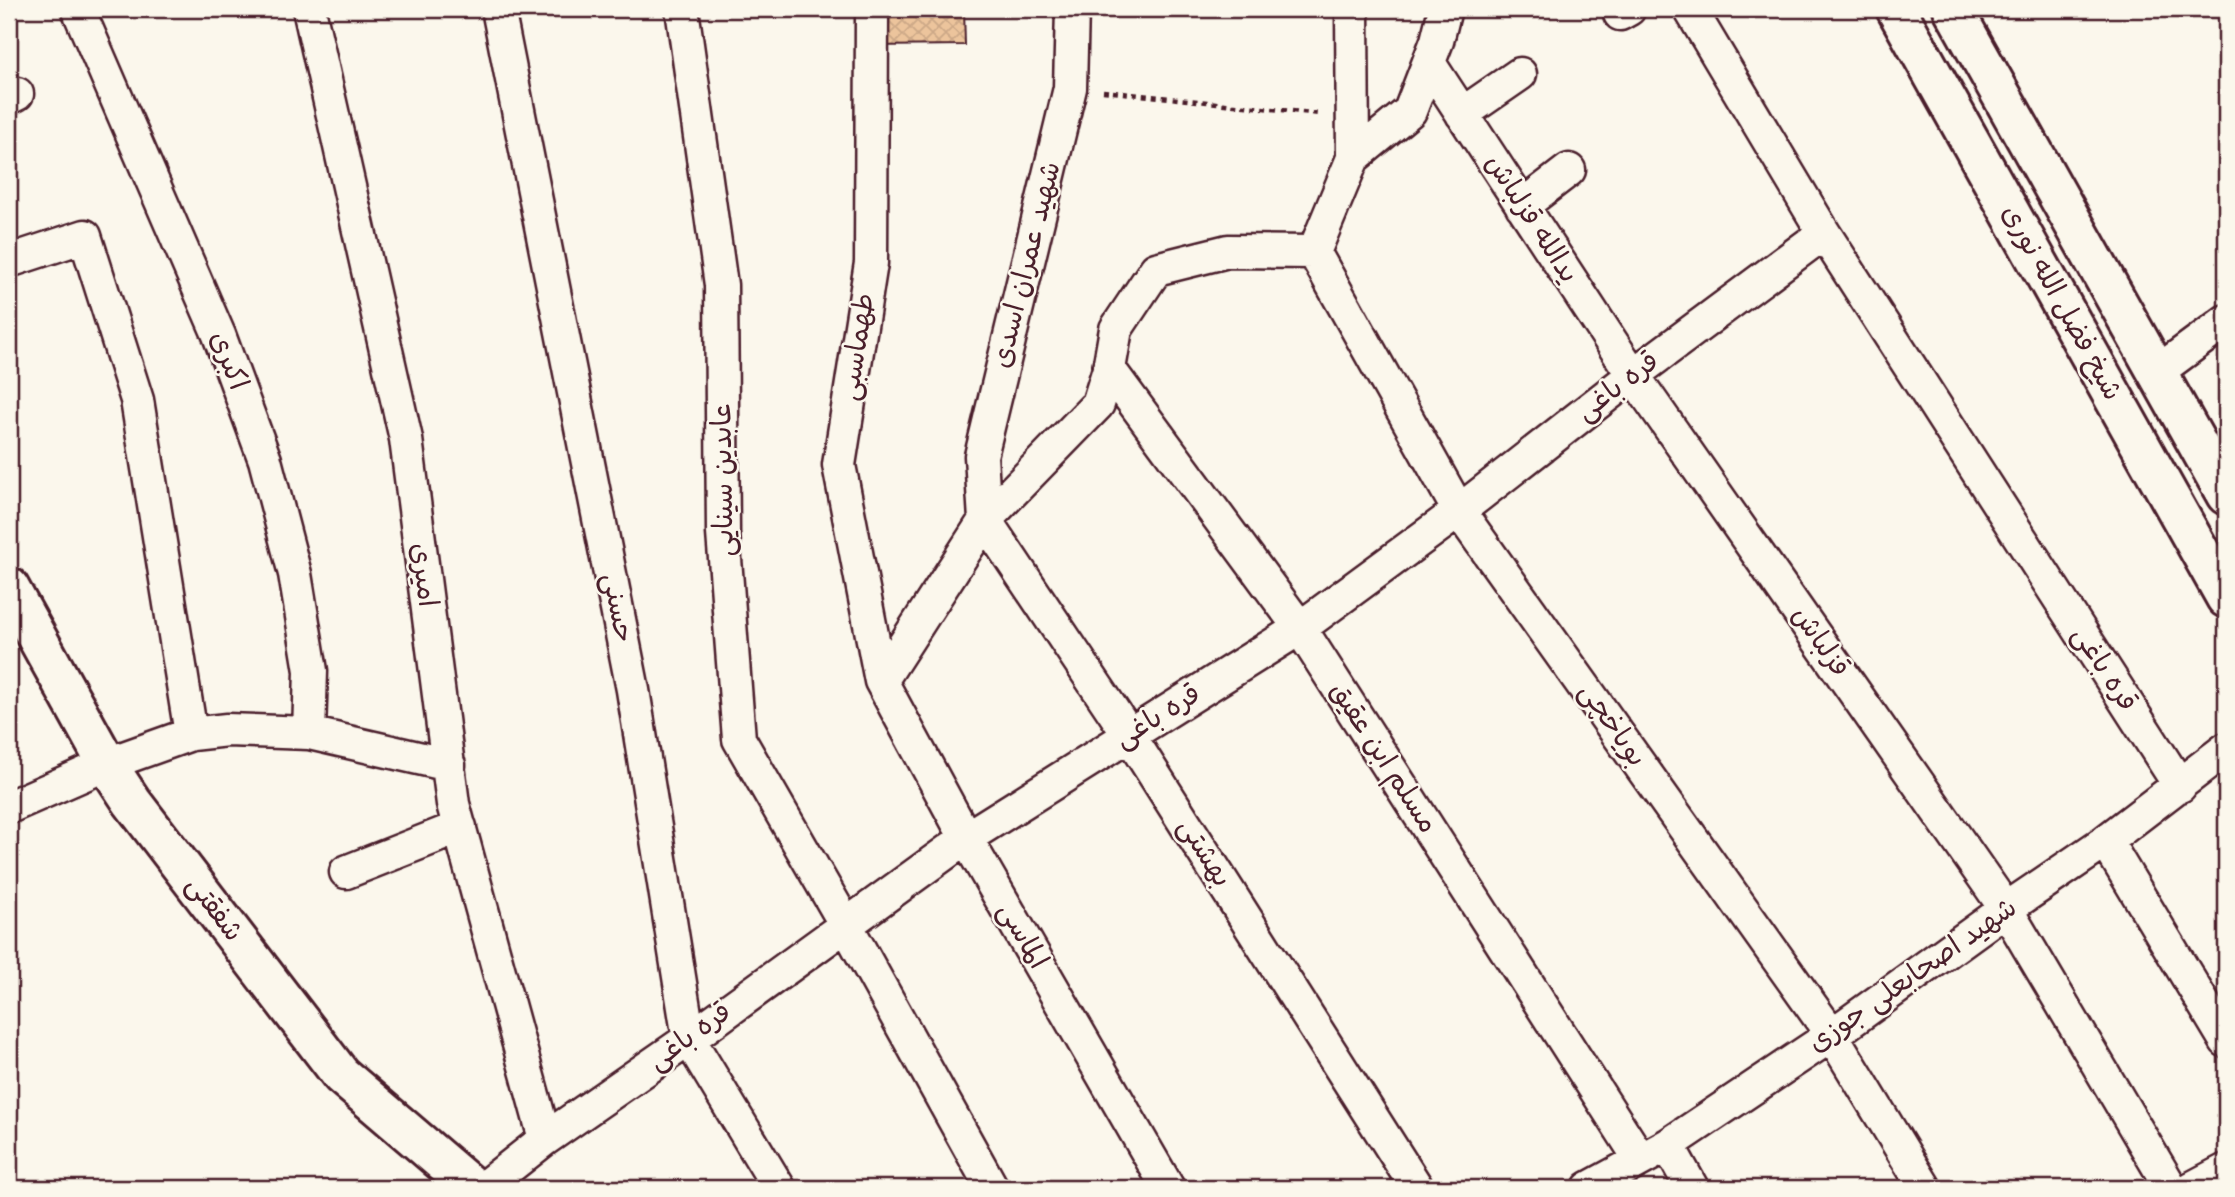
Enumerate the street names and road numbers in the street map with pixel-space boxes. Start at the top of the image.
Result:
street label: یدالله قزلباش [1475,147,1587,291]
street label: شهید عمران اسدی [983,158,1071,372]
street label: شیخ فضل الله نوری [1992,198,2130,408]
street label: طهماسبی [831,291,885,403]
street label: اکبری [200,326,256,396]
street label: قره باغی [1569,344,1667,430]
street label: عابدین سینایی [704,403,744,557]
street label: امیری [401,541,445,609]
street label: حسنی [592,570,642,646]
street label: قزلباش [1782,599,1858,685]
street label: قره باغی [2063,619,2145,719]
street label: مسلم ابن عقیق [1319,675,1446,841]
street label: بویاخچی [1569,675,1655,775]
street label: قره باغی [1108,676,1208,758]
street label: بهشتی [1168,811,1240,895]
street label: شفقتی [177,868,251,950]
street label: شهید اصحابعلی جوزی [1801,890,2025,1062]
street label: الماسی [988,896,1056,976]
street label: قره باغی [641,994,739,1080]

